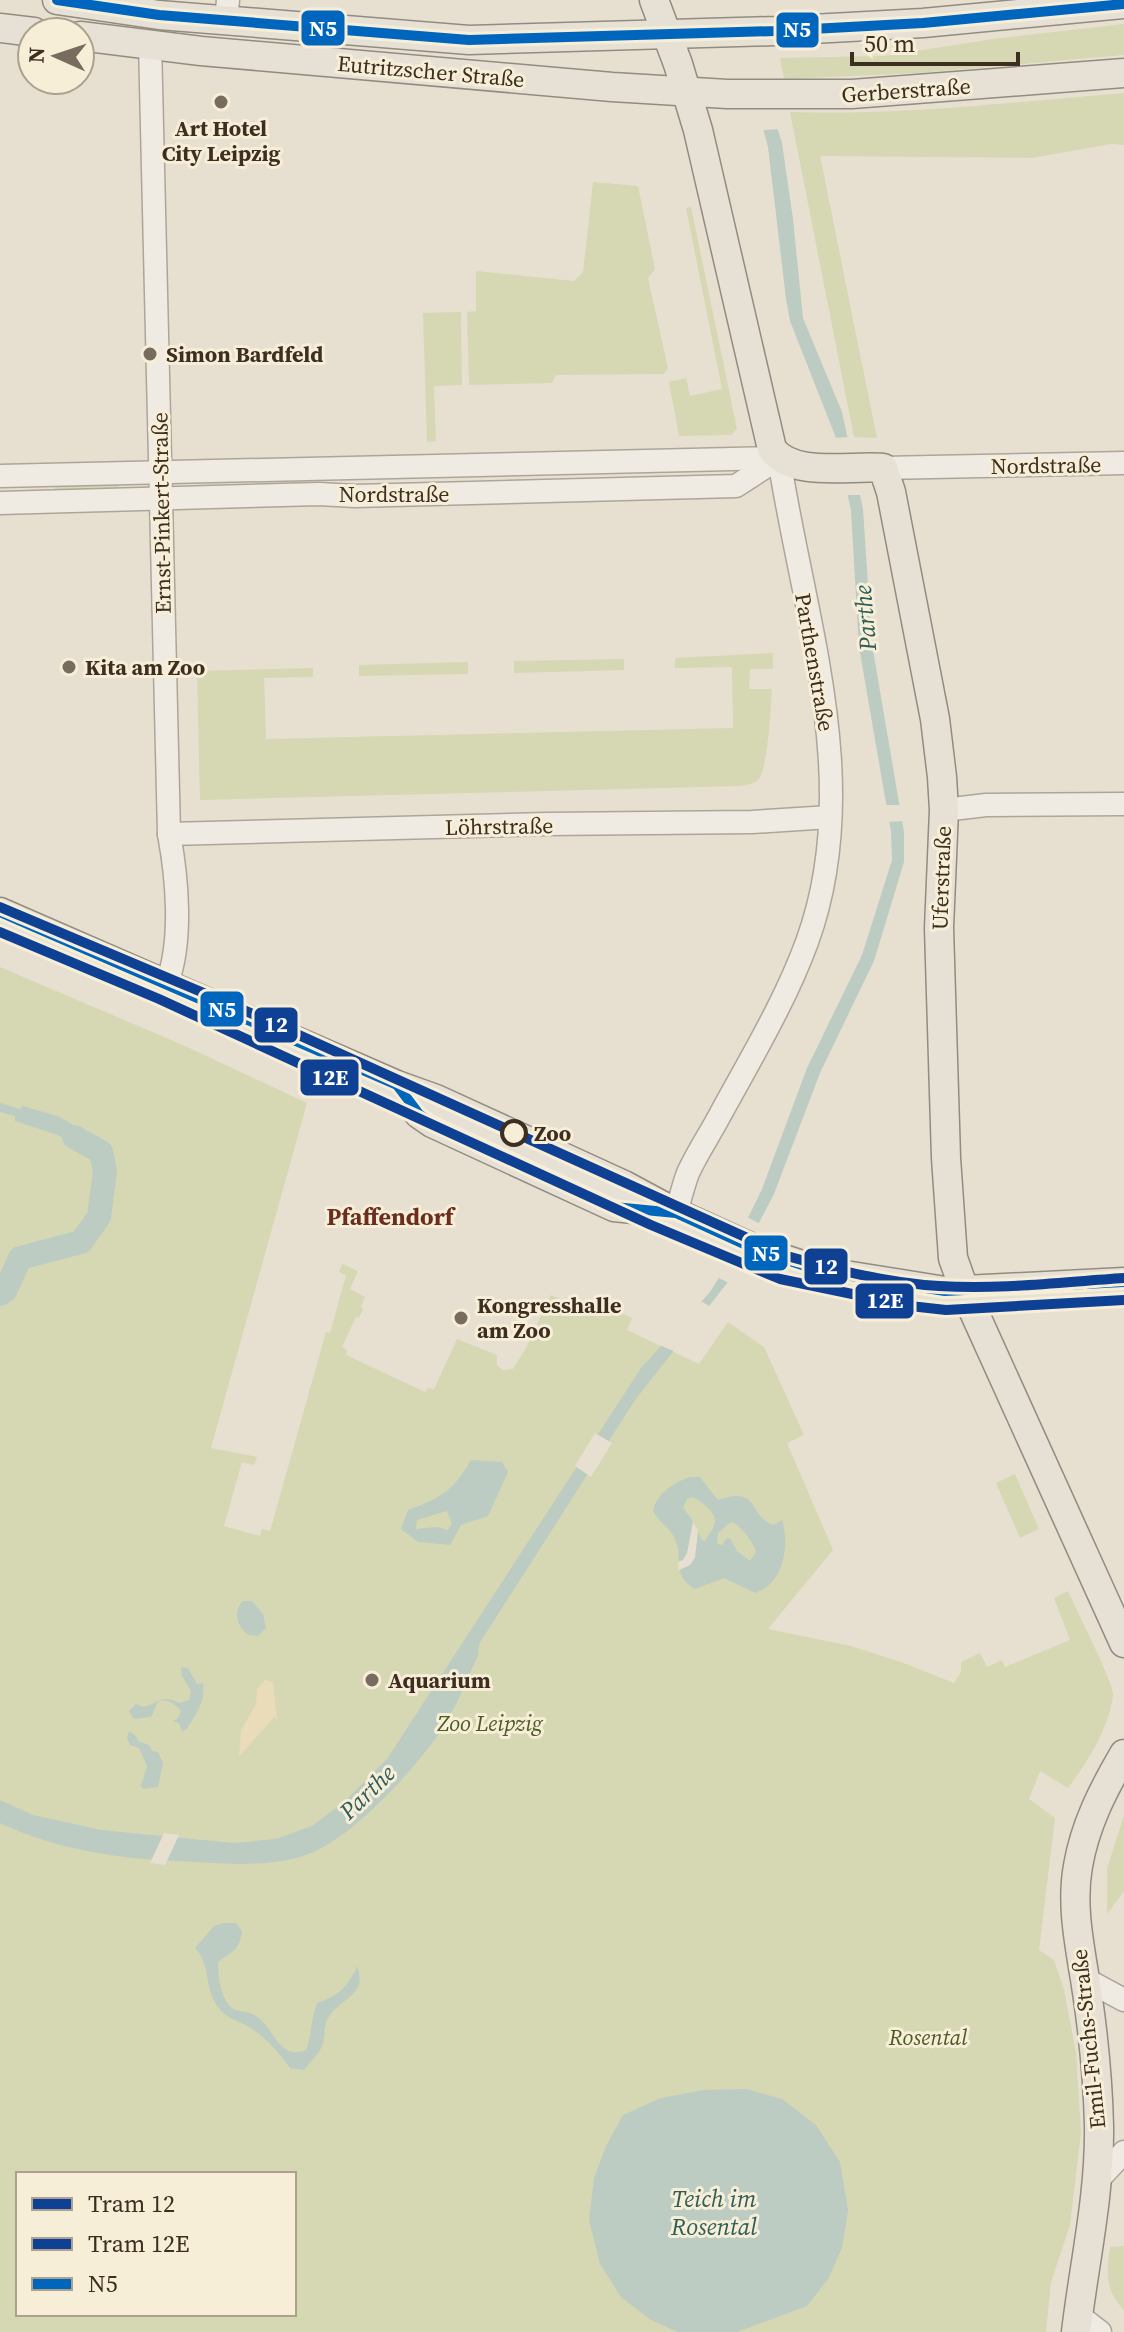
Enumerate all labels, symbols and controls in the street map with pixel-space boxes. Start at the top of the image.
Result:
line badge: N5 [300,9,346,47]
line badge: N5 [775,11,820,49]
text: N5 [309,13,337,43]
text: N5 [783,14,811,44]
north arrow [16,16,96,96]
scale bar [852,16,1018,66]
text: 50 m [864,27,915,60]
text: N [21,46,51,64]
street label: Eutritzscher Straße [336,48,526,94]
street label: Gerberstraße [840,71,972,109]
marker: Art Hotel City Leipzig [212,93,230,111]
place label: Art Hotel City Leipzig [162,113,280,168]
place label: Simon Bardfeld [166,339,323,369]
marker: Simon Bardfeld [141,345,159,363]
street label: Ernst-Pinkert-Straße [144,412,178,614]
street label: Nordstraße [990,449,1102,481]
street label: Nordstraße [339,479,449,509]
water label: Parthe [846,584,884,653]
street label: Parthenstraße [788,591,842,733]
place label: Kita am Zoo [85,652,205,682]
marker: Kita am Zoo [60,658,78,676]
street label: Löhrstraße [445,810,553,842]
street label: Uferstraße [924,825,958,931]
line badge: N5 [199,990,245,1028]
text: N5 [208,994,236,1024]
line badge: 12 [253,1006,299,1044]
text: 12 [264,1009,288,1039]
line badge: 12E [299,1058,360,1097]
text: 12E [312,1062,348,1092]
place label: Zoo [534,1118,571,1148]
marker: Zoo [501,1120,527,1146]
district label: Pfaffendorf [326,1200,457,1233]
line badge: N5 [743,1234,789,1272]
text: N5 [752,1238,780,1268]
line badge: 12 [803,1247,849,1286]
text: 12 [814,1251,838,1281]
line badge: 12E [854,1282,915,1320]
text: 12E [867,1285,903,1315]
place label: Kongresshalle am Zoo [477,1290,621,1345]
marker: Kongresshalle am Zoo [452,1309,470,1327]
place label: Aquarium [388,1665,491,1695]
marker: Aquarium [363,1671,381,1689]
park label: Zoo Leipzig [436,1708,544,1738]
water label: Parthe [331,1757,402,1827]
street label: Emil-Fuchs-Straße [1064,1948,1112,2130]
park label: Rosental [888,2022,968,2052]
legend [16,2172,296,2316]
water label: Teich im Rosental [670,2182,757,2243]
text: Tram 12 [88,2187,175,2220]
text: Tram 12E [88,2227,189,2260]
text: N5 [88,2267,118,2300]

